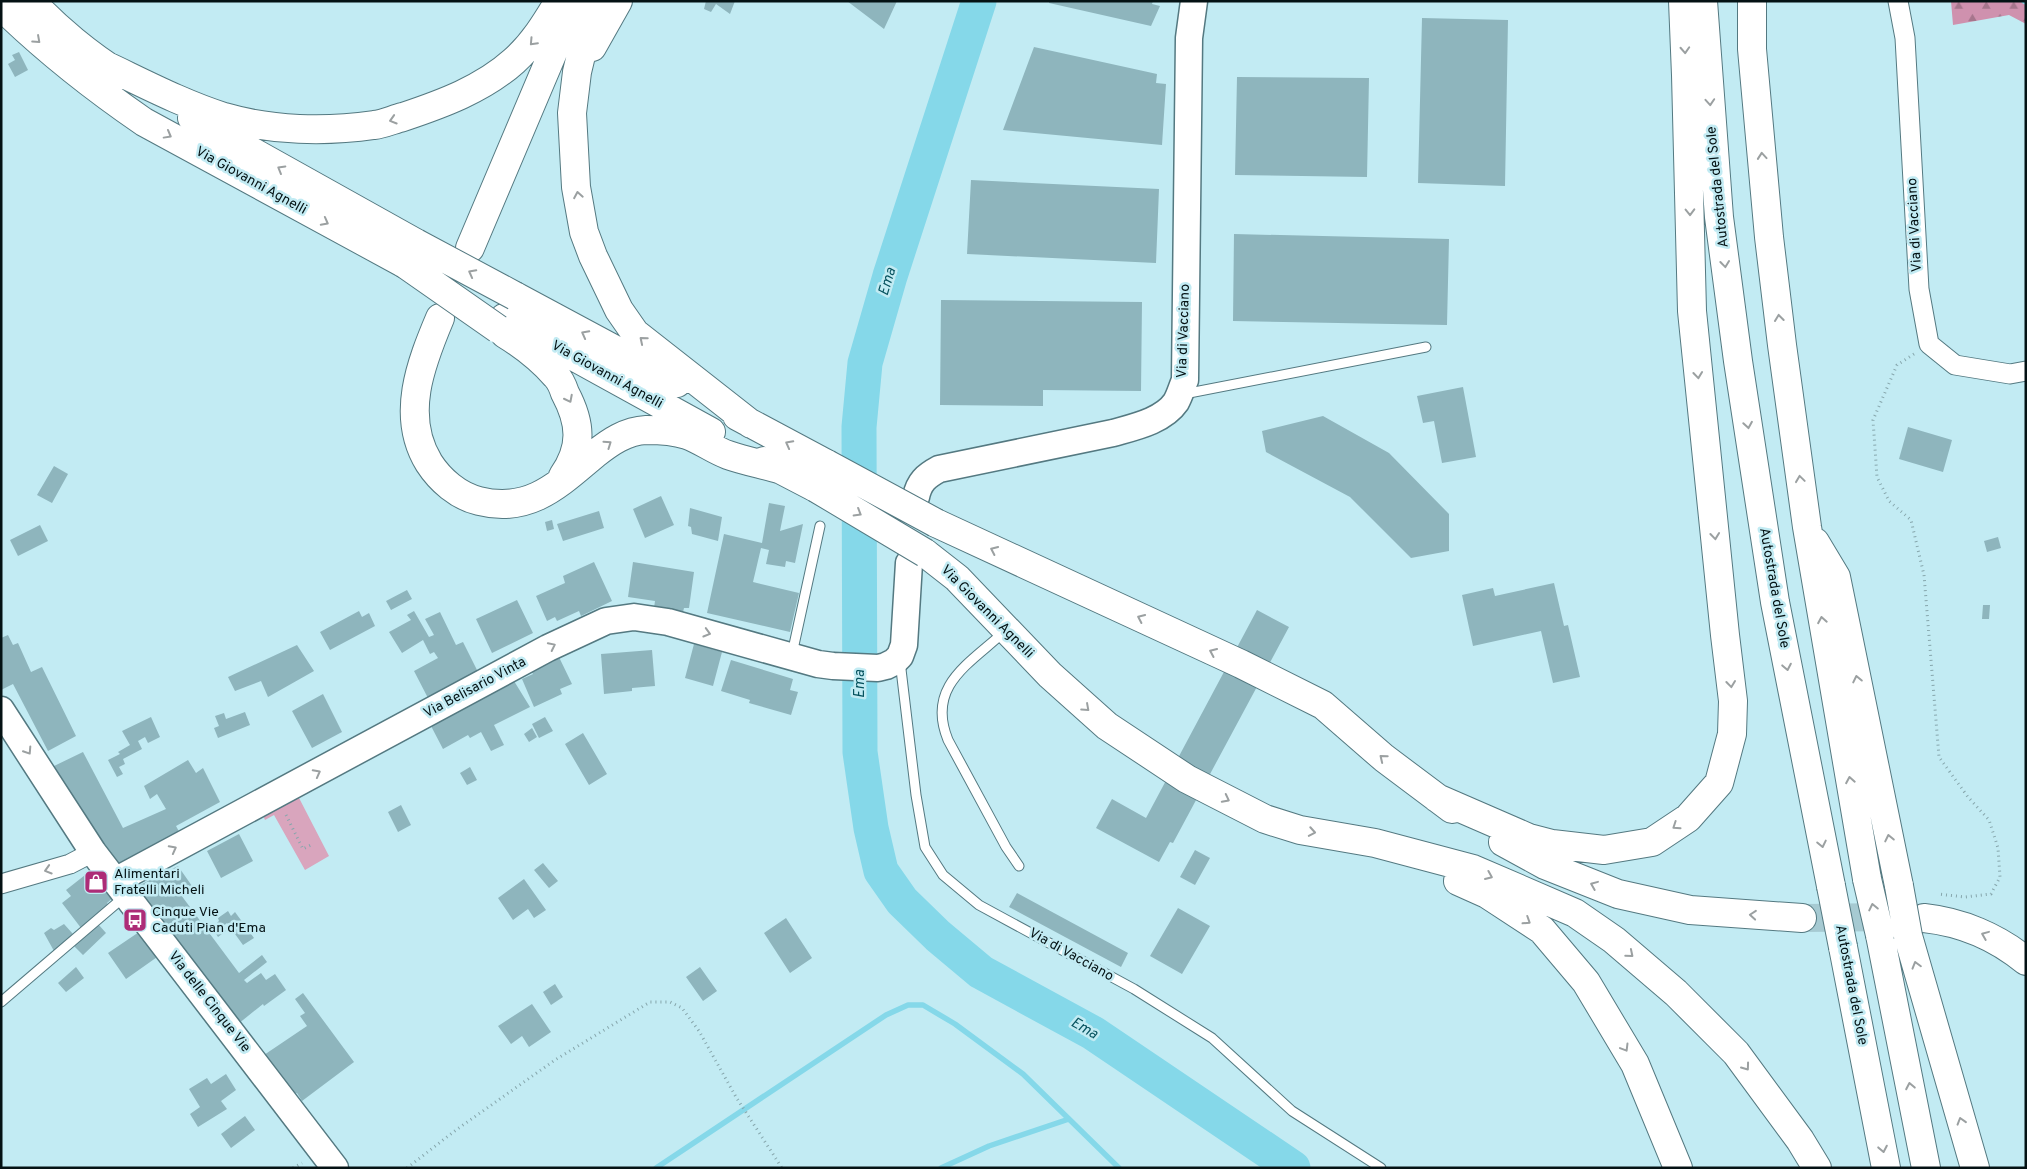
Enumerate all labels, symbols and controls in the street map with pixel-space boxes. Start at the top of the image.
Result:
one-way arrow [31,34,40,43]
one-way arrow [530,36,539,45]
one-way arrow [1680,46,1691,54]
one-way arrow [1704,99,1715,107]
one-way arrow [389,114,398,124]
street label: Autostrada del Sole [1703,125,1733,249]
one-way arrow [162,129,171,139]
street label: Via Giovanni Agnelli [192,143,310,219]
one-way arrow [1756,152,1767,160]
one-way arrow [278,165,287,175]
street label: Via di Vacciano [1904,177,1926,273]
one-way arrow [573,191,583,199]
one-way arrow [1685,209,1695,217]
one-way arrow [320,215,329,225]
one-way arrow [1720,260,1730,268]
water label: Ema [875,265,901,298]
one-way arrow [468,269,477,279]
street label: Via di Vacciano [1174,283,1194,378]
one-way arrow [1774,314,1785,322]
one-way arrow [582,330,591,340]
street label: Via Giovanni Agnelli [548,337,666,413]
one-way arrow [640,337,649,346]
one-way arrow [1693,371,1704,379]
one-way arrow [563,394,573,403]
one-way arrow [1742,421,1752,429]
one-way arrow [785,440,794,450]
one-way arrow [602,441,612,450]
one-way arrow [1795,475,1806,483]
one-way arrow [852,506,861,516]
street label: Autostrada del Sole [1755,526,1793,650]
one-way arrow [1709,533,1720,541]
one-way arrow [990,545,999,556]
street label: Via Giovanni Agnelli [937,562,1037,662]
one-way arrow [1137,614,1146,625]
one-way arrow [1818,615,1828,624]
one-way arrow [702,627,711,638]
one-way arrow [547,642,556,653]
one-way arrow [1209,647,1218,658]
street label: Via Belisario Vinta [421,654,529,722]
one-way arrow [1782,663,1792,671]
water label: Ema [851,670,870,698]
one-way arrow [1852,674,1862,683]
one-way arrow [1725,680,1736,688]
one-way arrow [1081,702,1090,711]
one-way arrow [21,745,31,754]
one-way arrow [1380,754,1389,763]
one-way arrow [311,769,320,779]
one-way arrow [1846,775,1856,784]
one-way arrow [1221,793,1230,803]
one-way arrow [1672,820,1681,829]
one-way arrow [1307,826,1316,836]
one-way arrow [1884,833,1895,842]
one-way arrow [1816,839,1827,848]
one-way arrow [168,846,177,856]
one-way arrow [44,865,53,875]
place label: Alimentari Fratelli Micheli [114,866,205,899]
shop icon: Alimentari Fratelli Micheli [83,869,109,895]
one-way arrow [1484,869,1493,880]
one-way arrow [1590,881,1599,891]
one-way arrow [1869,903,1879,912]
place label: Cinque Vie Caduti Pian d'Ema [152,904,266,937]
bus stop icon: Cinque Vie Caduti Pian d'Ema [122,907,148,933]
one-way arrow [1749,910,1757,921]
one-way arrow [1522,914,1531,924]
street label: Autostrada del Sole [1831,923,1871,1047]
street label: Via di Vacciano [1026,925,1117,985]
one-way arrow [1981,931,1990,941]
street label: Via delle Cinque Vie [164,948,254,1056]
one-way arrow [1624,949,1633,957]
one-way arrow [1912,961,1922,969]
water label: Ema [1067,1014,1101,1044]
one-way arrow [1619,1043,1629,1052]
one-way arrow [1741,1061,1749,1070]
one-way arrow [1905,1081,1915,1090]
one-way arrow [1956,1117,1966,1126]
one-way arrow [1877,1145,1887,1154]

